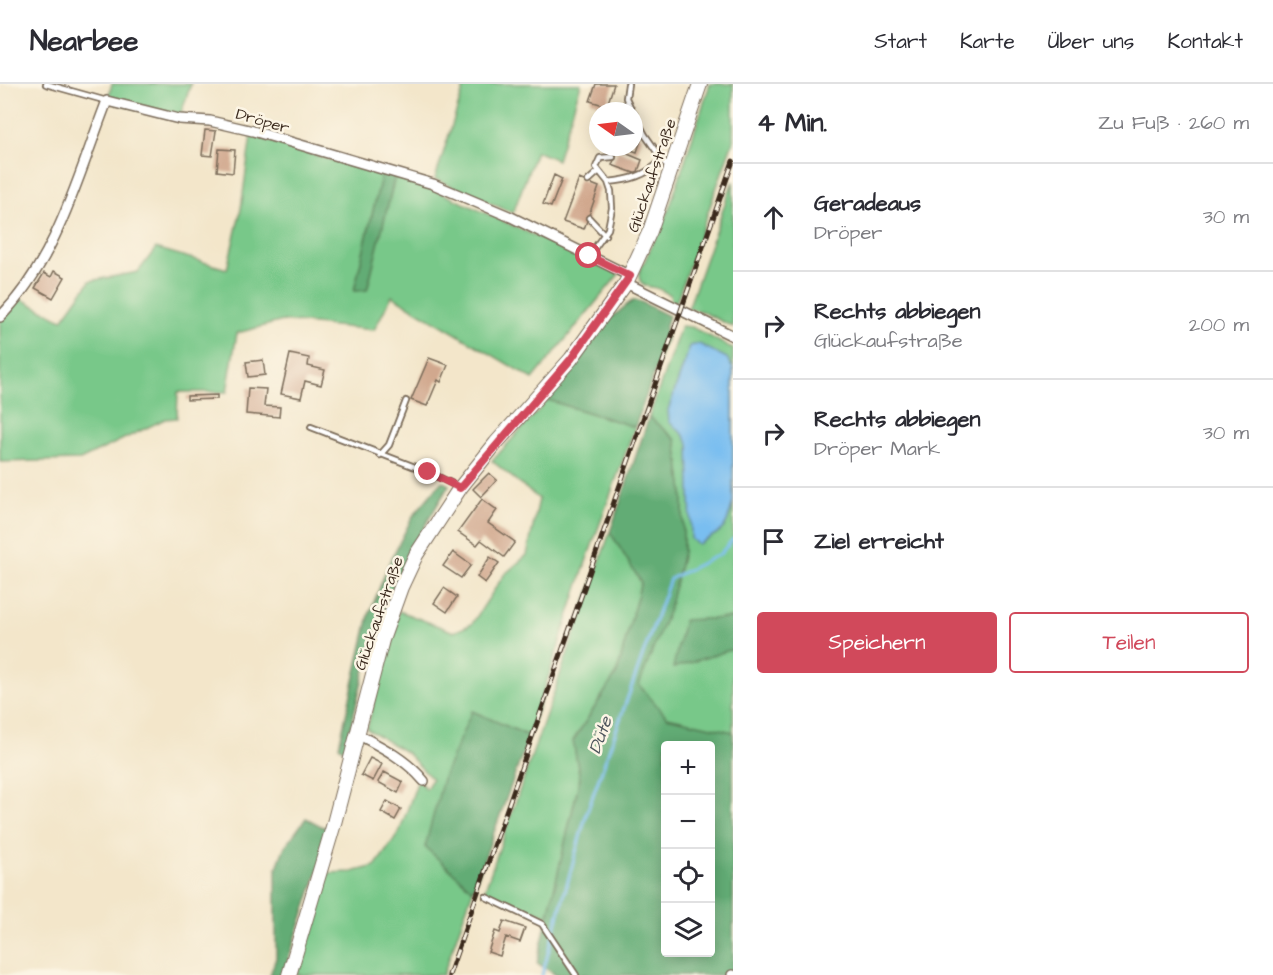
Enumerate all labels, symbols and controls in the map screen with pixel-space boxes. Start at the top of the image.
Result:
text: Nearbee [30,22,138,61]
text: Start [874,27,927,56]
text: Karte [960,27,1015,56]
text: Über uns [1048,27,1134,56]
text: Kontakt [1167,27,1243,56]
north arrow [589,102,643,156]
street label: Dröper [233,103,292,139]
text: 4 Min. [757,105,827,141]
text: Zu Fuß · 260 m [1098,109,1249,137]
street label: Glückaufstraße [622,115,682,235]
text: Geradeaus [814,188,921,219]
icon: ahead [757,201,790,234]
text: 30 m [1203,203,1249,231]
text: Dröper [814,219,882,247]
route start [575,242,601,268]
text: Rechts abbiegen [814,296,981,327]
icon: right [757,309,790,342]
text: 200 m [1189,311,1249,339]
text: Glückaufstraße [814,327,963,355]
text: Rechts abbiegen [814,404,981,435]
icon: right [757,417,790,450]
text: 30 m [1203,419,1249,447]
text: Dröper Mark [814,435,940,463]
route end [414,458,440,484]
icon: arrive [757,525,790,558]
text: Ziel erreicht [814,526,944,557]
street label: Glückaufstraße [349,553,409,673]
button: Speichern [757,612,997,673]
button: Teilen [1009,612,1249,673]
water label: Düte [582,712,619,757]
map controls [661,741,715,957]
button: + [661,741,715,795]
button: − [661,795,715,849]
button: locate [661,849,715,903]
button: layers [661,903,715,957]

